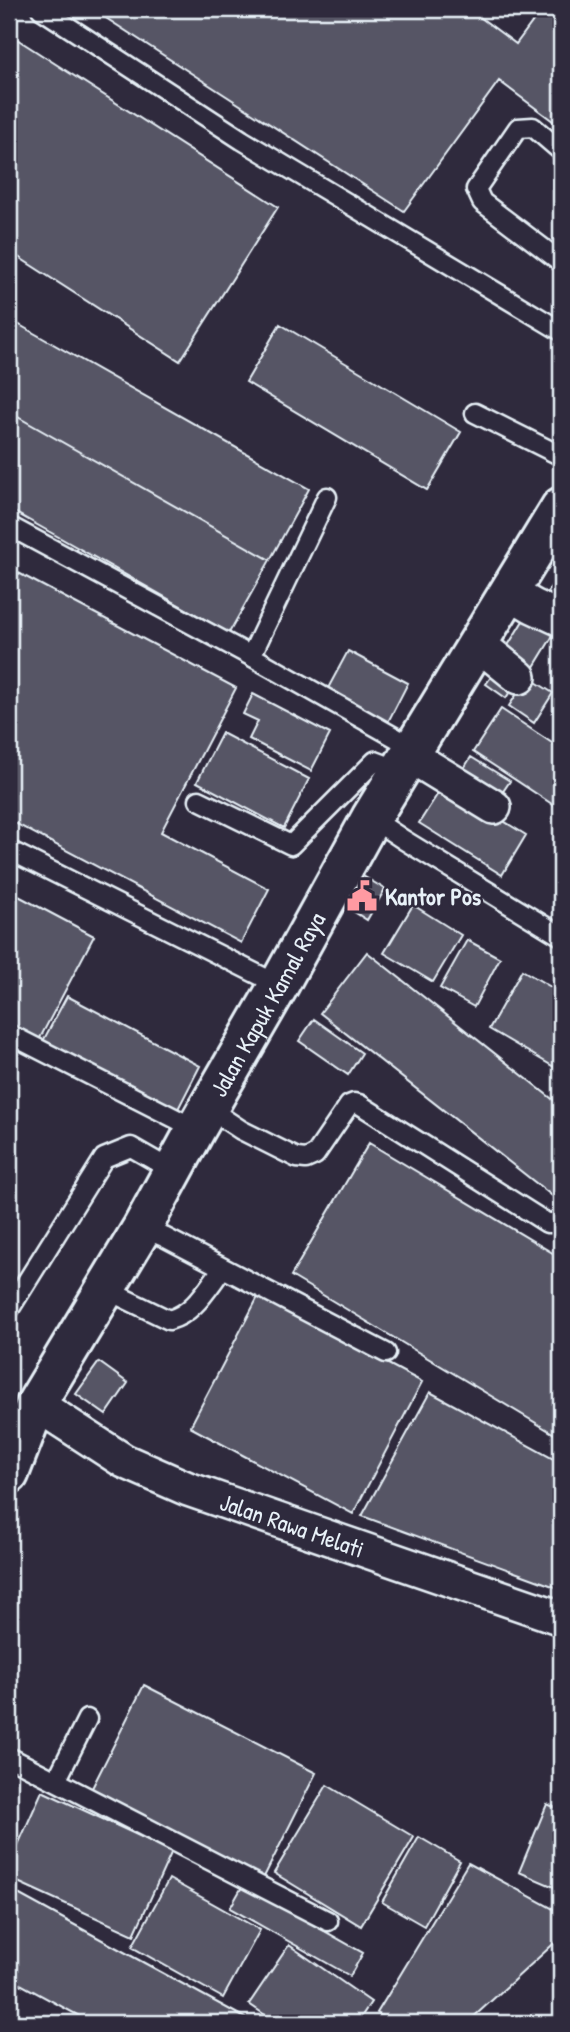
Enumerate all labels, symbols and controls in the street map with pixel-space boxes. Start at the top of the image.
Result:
public building icon: Kantor Pos [345,879,379,913]
place label: Kantor Pos [385,880,481,912]
street label: Jalan Kapuk Kamal Raya [202,906,332,1102]
street label: Jalan Rawa Melati [216,1485,368,1565]

